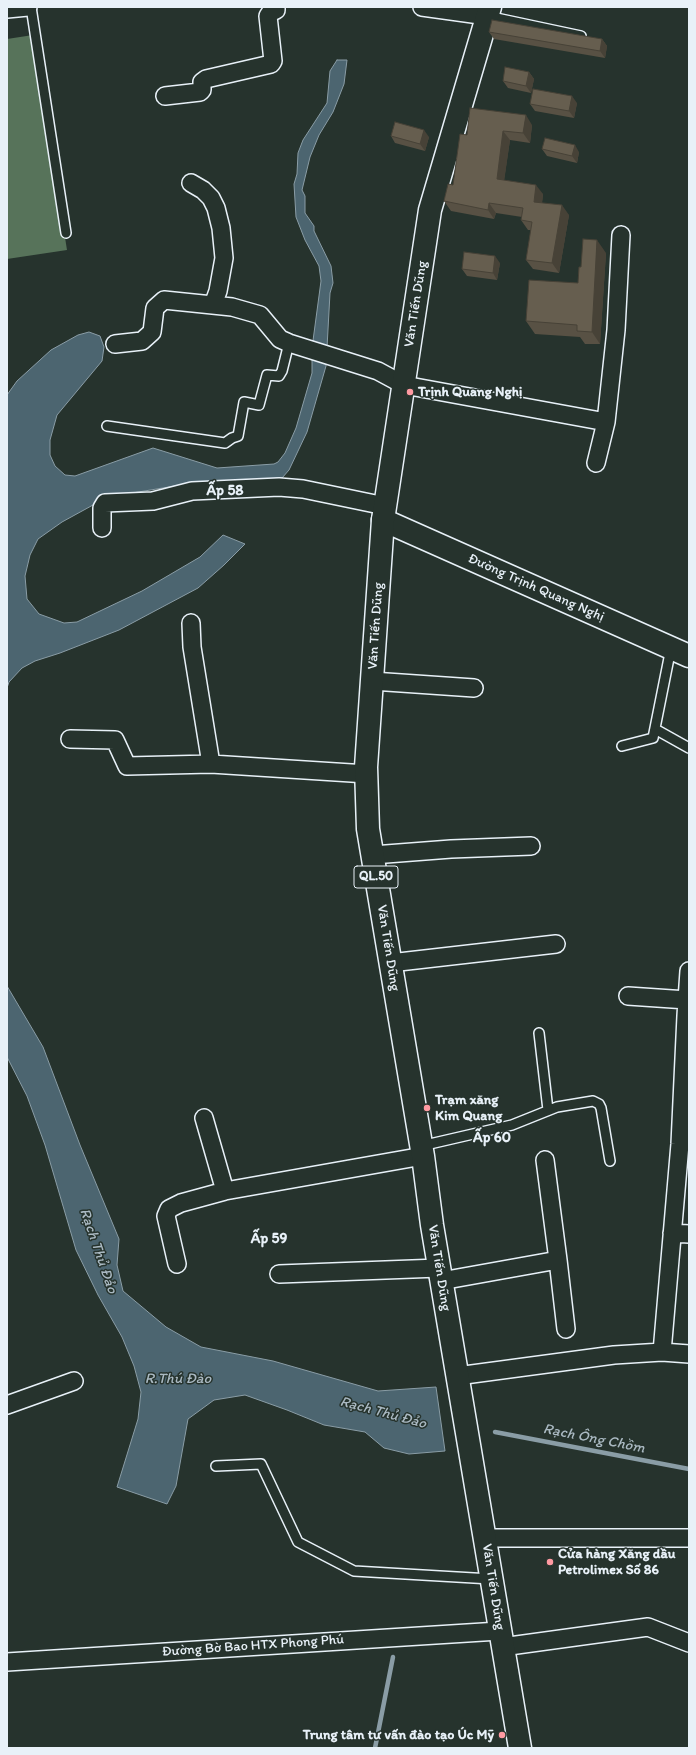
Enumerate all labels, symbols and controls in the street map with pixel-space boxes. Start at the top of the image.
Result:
street label: Văn Tiến Dũng [401,260,431,348]
place label: Trịnh Quang Nghị [418,384,522,400]
marker: Trịnh Quang Nghị [405,387,415,397]
district label: Ấp 58 [206,482,244,500]
street label: Đường Trịnh Quang Nghị [465,550,607,626]
street label: Văn Tiến Dũng [365,582,387,670]
road number: QL.50 [354,866,398,888]
street label: Văn Tiến Dũng [373,904,403,992]
place label: Trạm xăng Kim Quang [435,1092,502,1124]
marker: Trạm xăng Kim Quang [422,1103,432,1113]
district label: Ấp 60 [473,1129,511,1147]
water label: Rạch Thủ Đảo [75,1206,121,1296]
street label: Văn Tiến Dũng [424,1224,454,1312]
district label: Ấp 59 [251,1230,287,1248]
water label: R.Thú Đào [145,1370,211,1388]
water label: Rạch Thủ Đảo [338,1393,428,1433]
water label: Rạch Ông Chồm [542,1420,646,1458]
street label: Văn Tiến Dũng [478,1543,508,1631]
place label: Cửa hàng Xăng dầu Petrolimex Số 86 [558,1546,675,1578]
marker: Cửa hàng Xăng dầu Petrolimex Số 86 [545,1557,555,1567]
street label: Đường Bờ Bao HTX Phong Phú [161,1631,345,1661]
place label: Trung tâm tư vấn đào tạo Úc Mỹ [303,1727,494,1743]
marker: Trung tâm tư vấn đào tạo Úc Mỹ [497,1730,507,1740]

